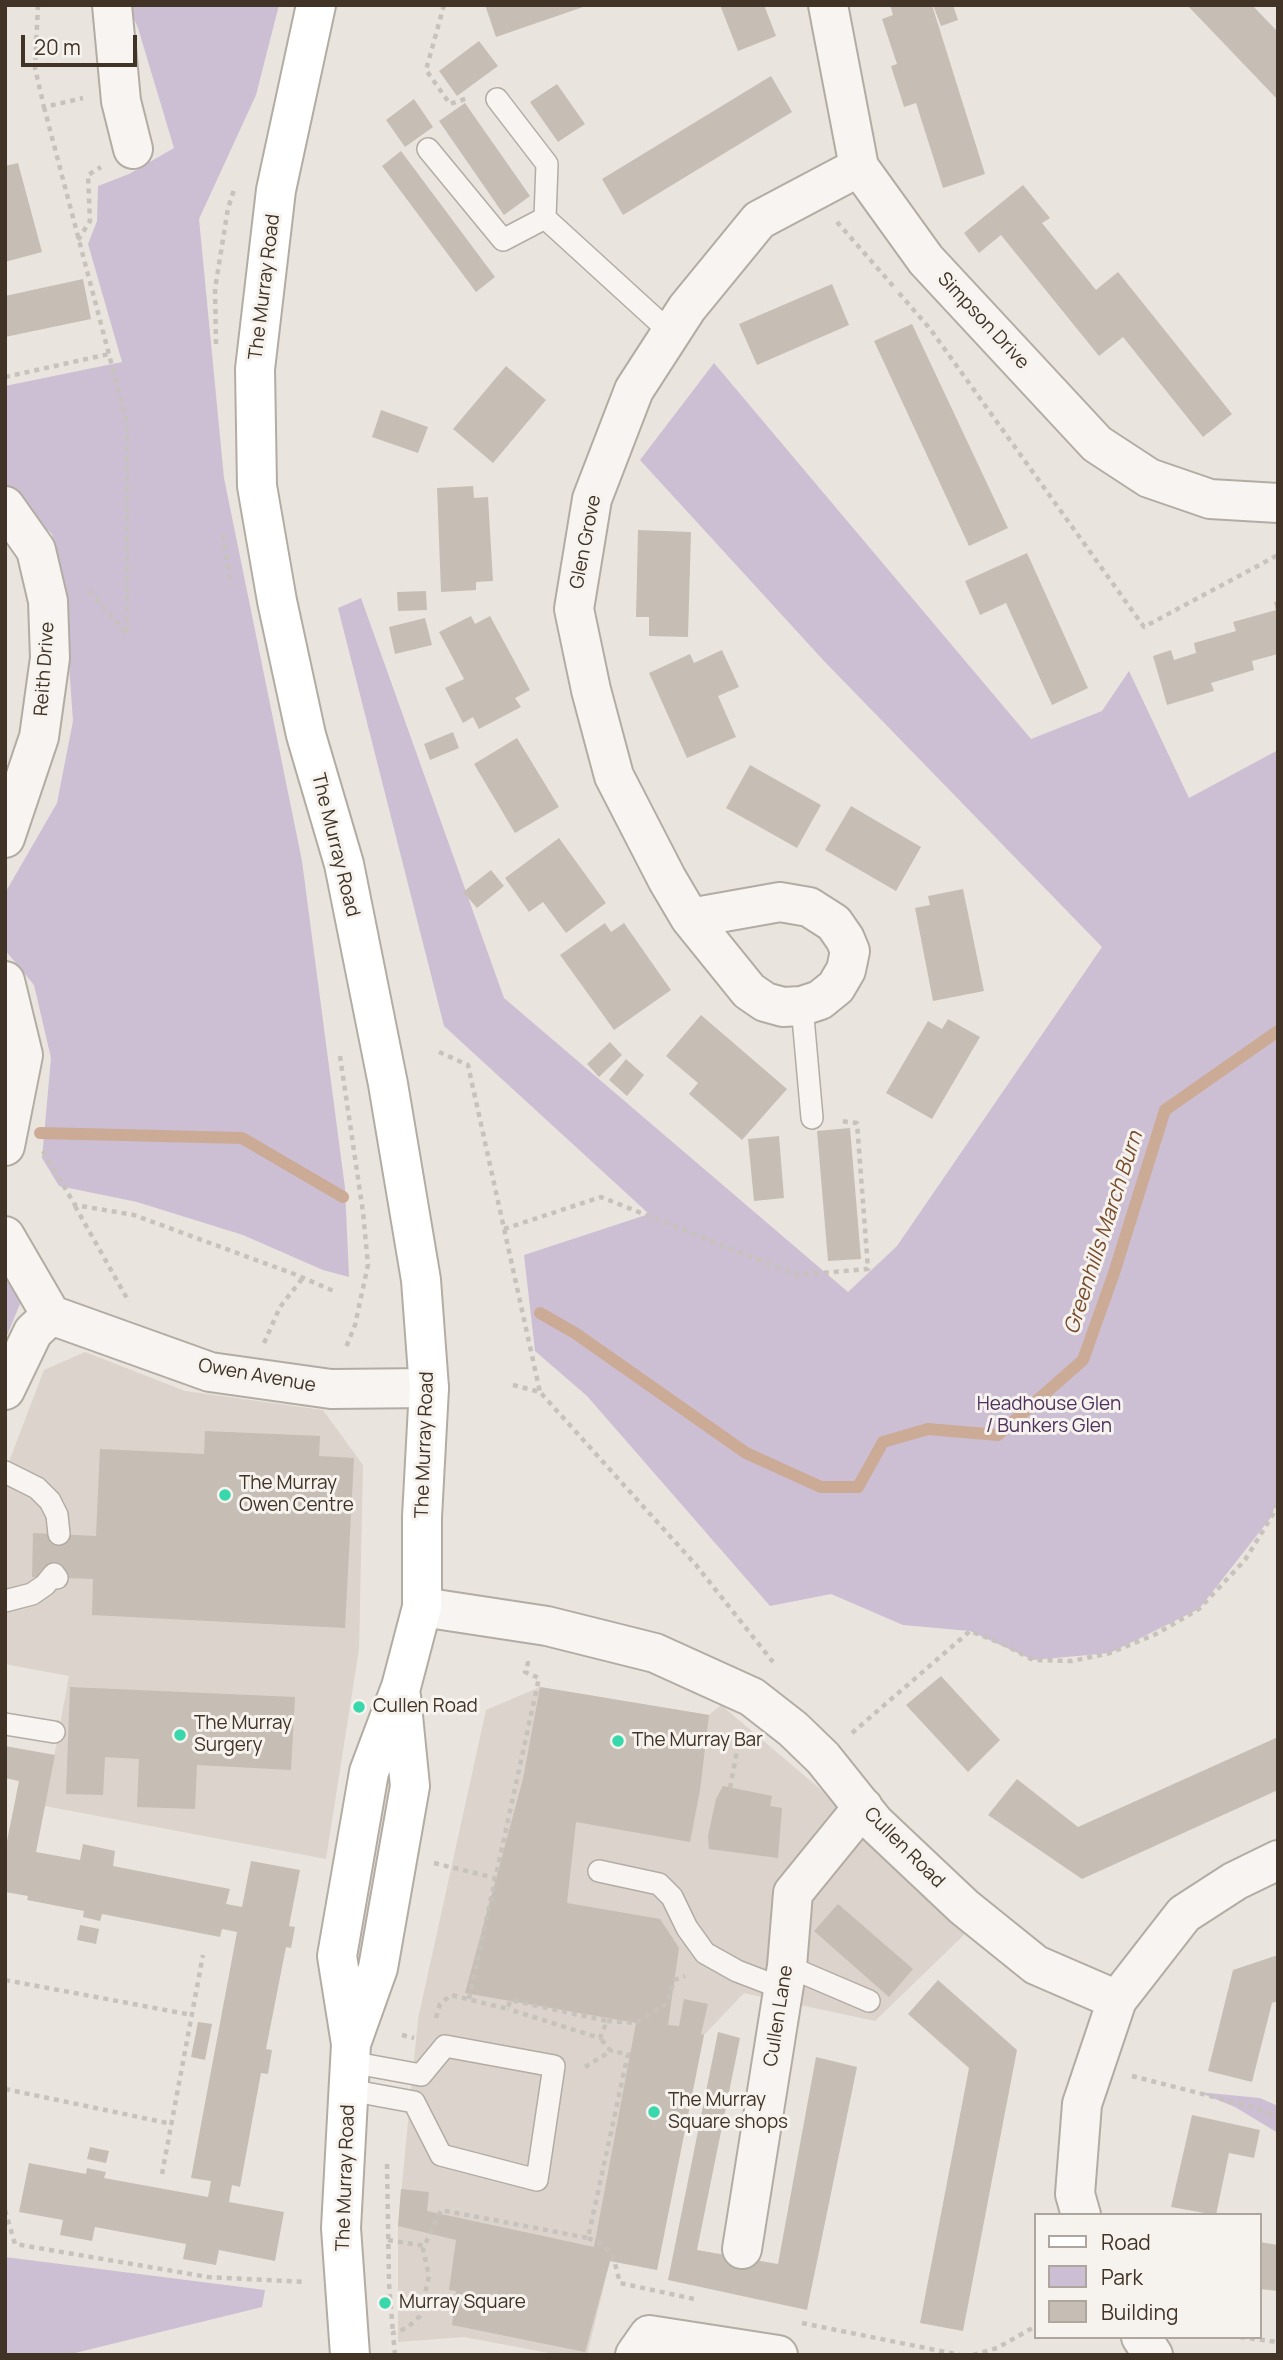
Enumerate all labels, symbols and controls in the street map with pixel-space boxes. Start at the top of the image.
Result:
scale bar [24,21,140,65]
text: 20 m [34,33,81,61]
street label: The Murray Road [245,213,285,361]
street label: Simpson Drive [932,268,1034,374]
street label: Glen Grove [566,493,606,591]
street label: Reith Drive [30,621,60,717]
street label: The Murray Road [306,771,364,919]
water label: Greenhills March Burn [1059,1128,1149,1338]
street label: Owen Avenue [196,1354,318,1398]
street label: The Murray Road [411,1371,439,1519]
park label: Headhouse Glen / Bunkers Glen [977,1394,1121,1438]
place label: The Murray Owen Centre [239,1473,354,1517]
marker: The Murray Owen Centre [217,1487,233,1503]
place label: Cullen Road [373,1696,478,1718]
marker: Cullen Road [351,1699,367,1715]
place label: The Murray Surgery [194,1713,292,1757]
marker: The Murray Surgery [172,1727,188,1743]
place label: The Murray Bar [632,1730,763,1752]
marker: The Murray Bar [610,1733,626,1749]
street label: Cullen Road [859,1803,949,1893]
street label: Cullen Lane [760,1964,798,2068]
place label: The Murray Square shops [668,2090,788,2134]
street label: The Murray Road [332,2104,360,2252]
marker: The Murray Square shops [646,2104,662,2120]
legend [1034,2213,1262,2339]
text: Road [1101,2228,1151,2256]
text: Park [1101,2263,1143,2291]
place label: Murray Square [399,2292,526,2314]
marker: Murray Square [377,2295,393,2311]
text: Building [1101,2298,1178,2326]

